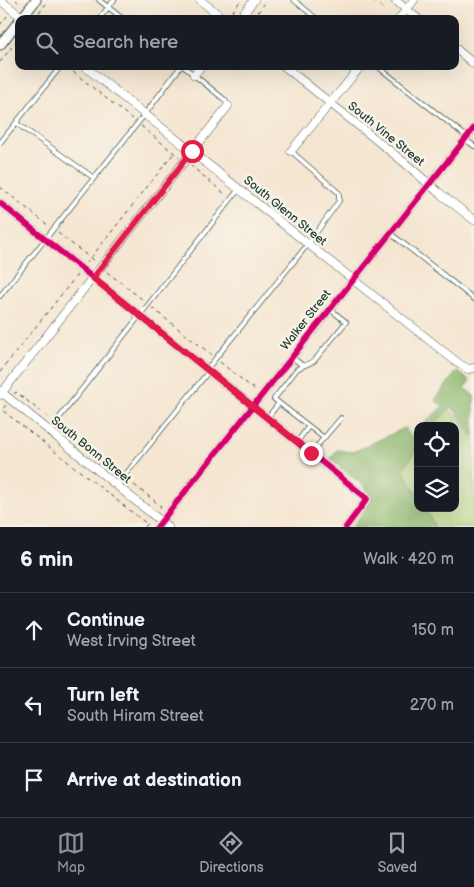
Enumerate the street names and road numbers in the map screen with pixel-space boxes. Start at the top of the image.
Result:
street label: South Vine Street [345,99,427,170]
street label: South Glenn Street [240,173,330,249]
street label: Walker Street [278,286,335,353]
street label: South Bonn Street [48,413,134,487]

